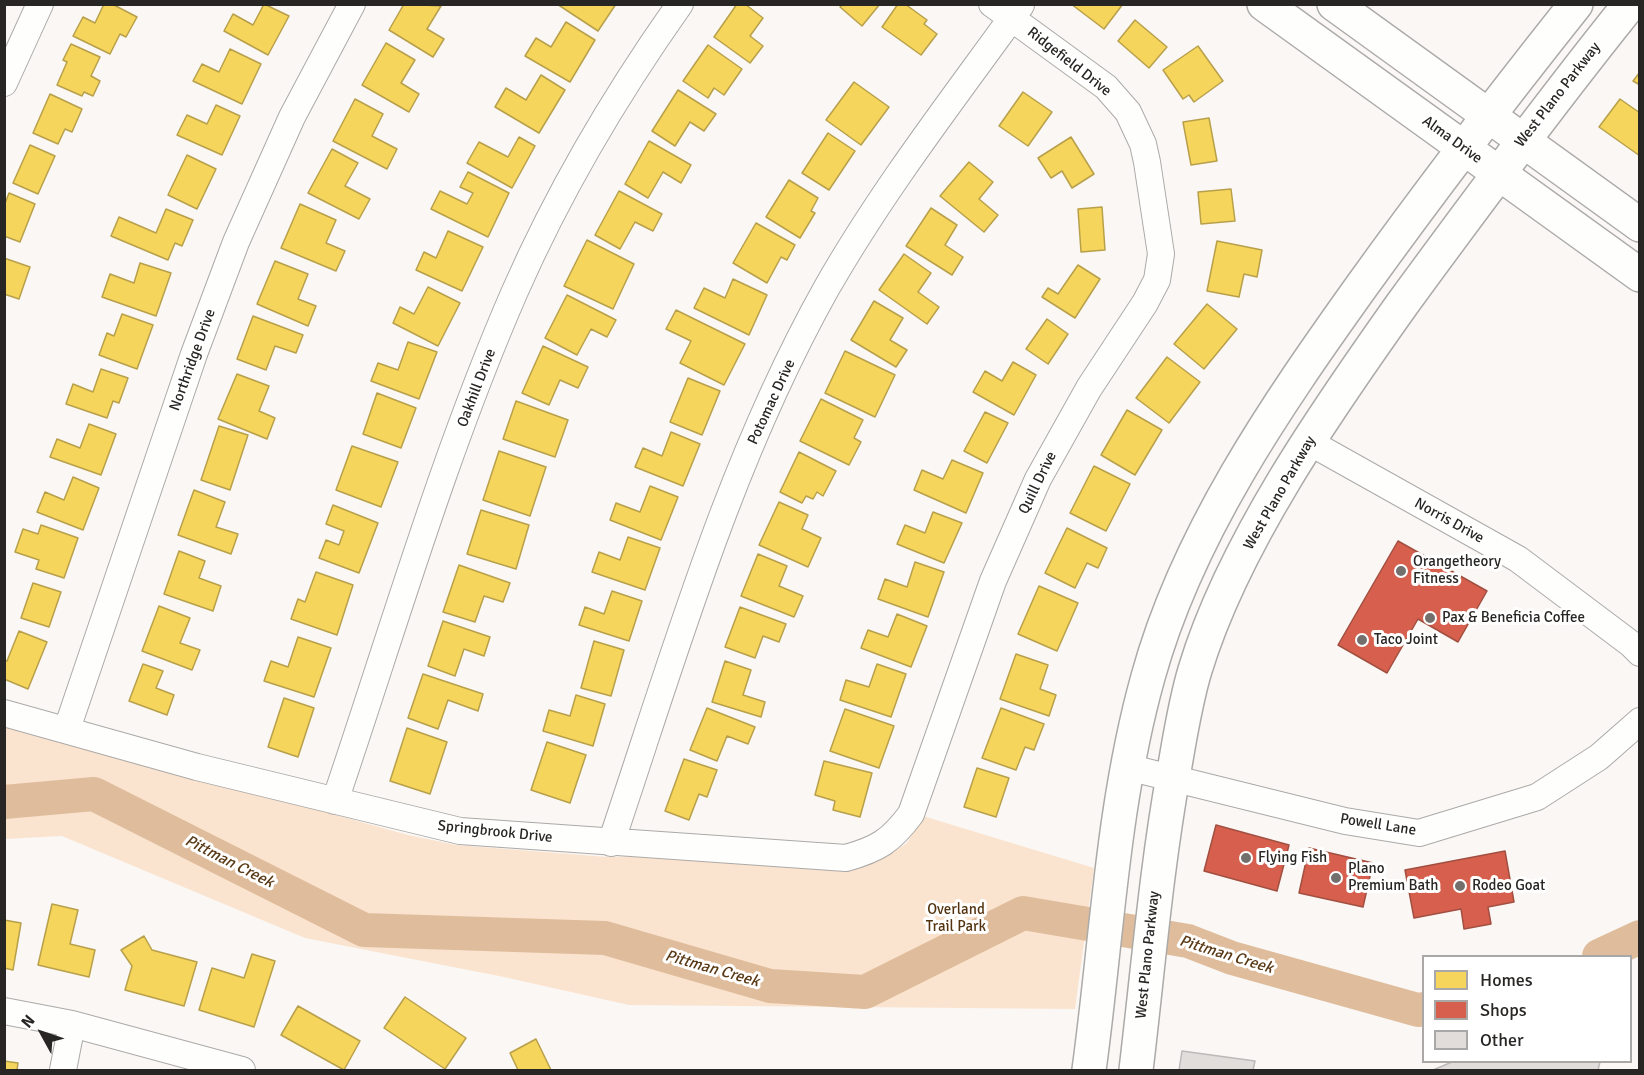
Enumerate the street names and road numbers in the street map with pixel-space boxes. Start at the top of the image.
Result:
street label: Ridgefield Drive [1023,24,1115,100]
street label: West Plano Parkway [1511,39,1605,151]
street label: Alma Drive [1418,112,1486,168]
street label: Northridge Drive [166,307,220,413]
street label: Oakhill Drive [454,346,500,430]
street label: Potomac Drive [744,356,800,448]
street label: West Plano Parkway [1240,433,1320,553]
street label: Quill Drive [1015,449,1061,517]
street label: Norris Drive [1411,495,1487,547]
street label: Powell Lane [1339,810,1417,840]
street label: Springbrook Drive [437,817,553,847]
street label: West Plano Parkway [1132,890,1164,1020]

